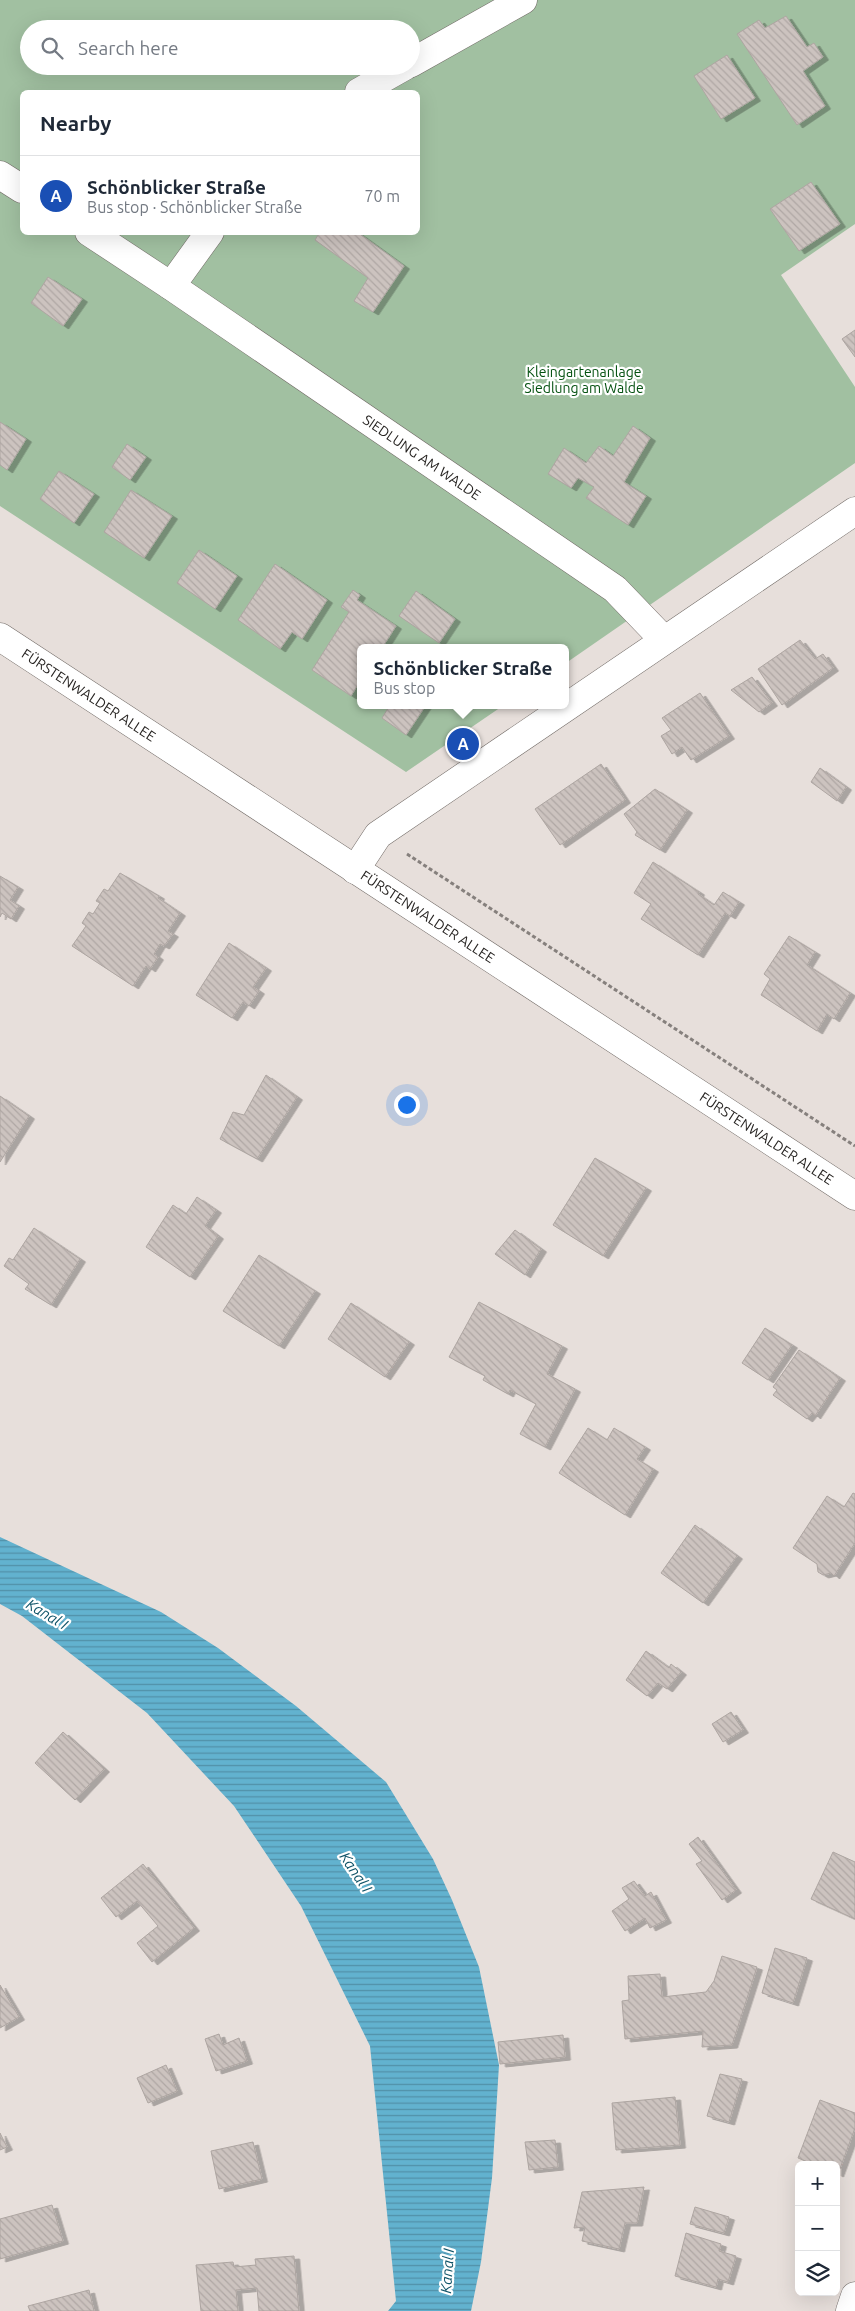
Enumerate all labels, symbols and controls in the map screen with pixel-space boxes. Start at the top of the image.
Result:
search box [20,20,420,75]
icon: search [38,34,66,62]
text: Search here [78,37,178,59]
text: Nearby [40,111,111,135]
text: Schönblicker Straße [87,176,266,198]
text: A [50,187,62,205]
text: 70 m [364,187,400,205]
text: Bus stop · Schönblicker Straße [87,198,302,216]
park label: Kleingartenanlage Siedlung am Walde [524,364,644,396]
street label: SIEDLUNG AM WALDE [360,411,484,503]
popup [357,644,569,709]
street label: FÜRSTENWALDER ALLEE [19,645,159,745]
text: Schönblicker Straße [373,657,553,679]
text: Bus stop [373,679,435,697]
pin: A [447,725,479,763]
street label: FÜRSTENWALDER ALLEE [358,867,498,966]
street label: FÜRSTENWALDER ALLEE [697,1089,837,1188]
your location [394,1092,420,1118]
water label: Kanal I [23,1595,72,1633]
water label: Kanal I [336,1849,376,1896]
map controls [795,2161,840,2296]
button: + [795,2161,840,2206]
button: − [795,2206,840,2251]
water label: Kanal I [437,2247,457,2294]
button: layers [795,2251,840,2296]

